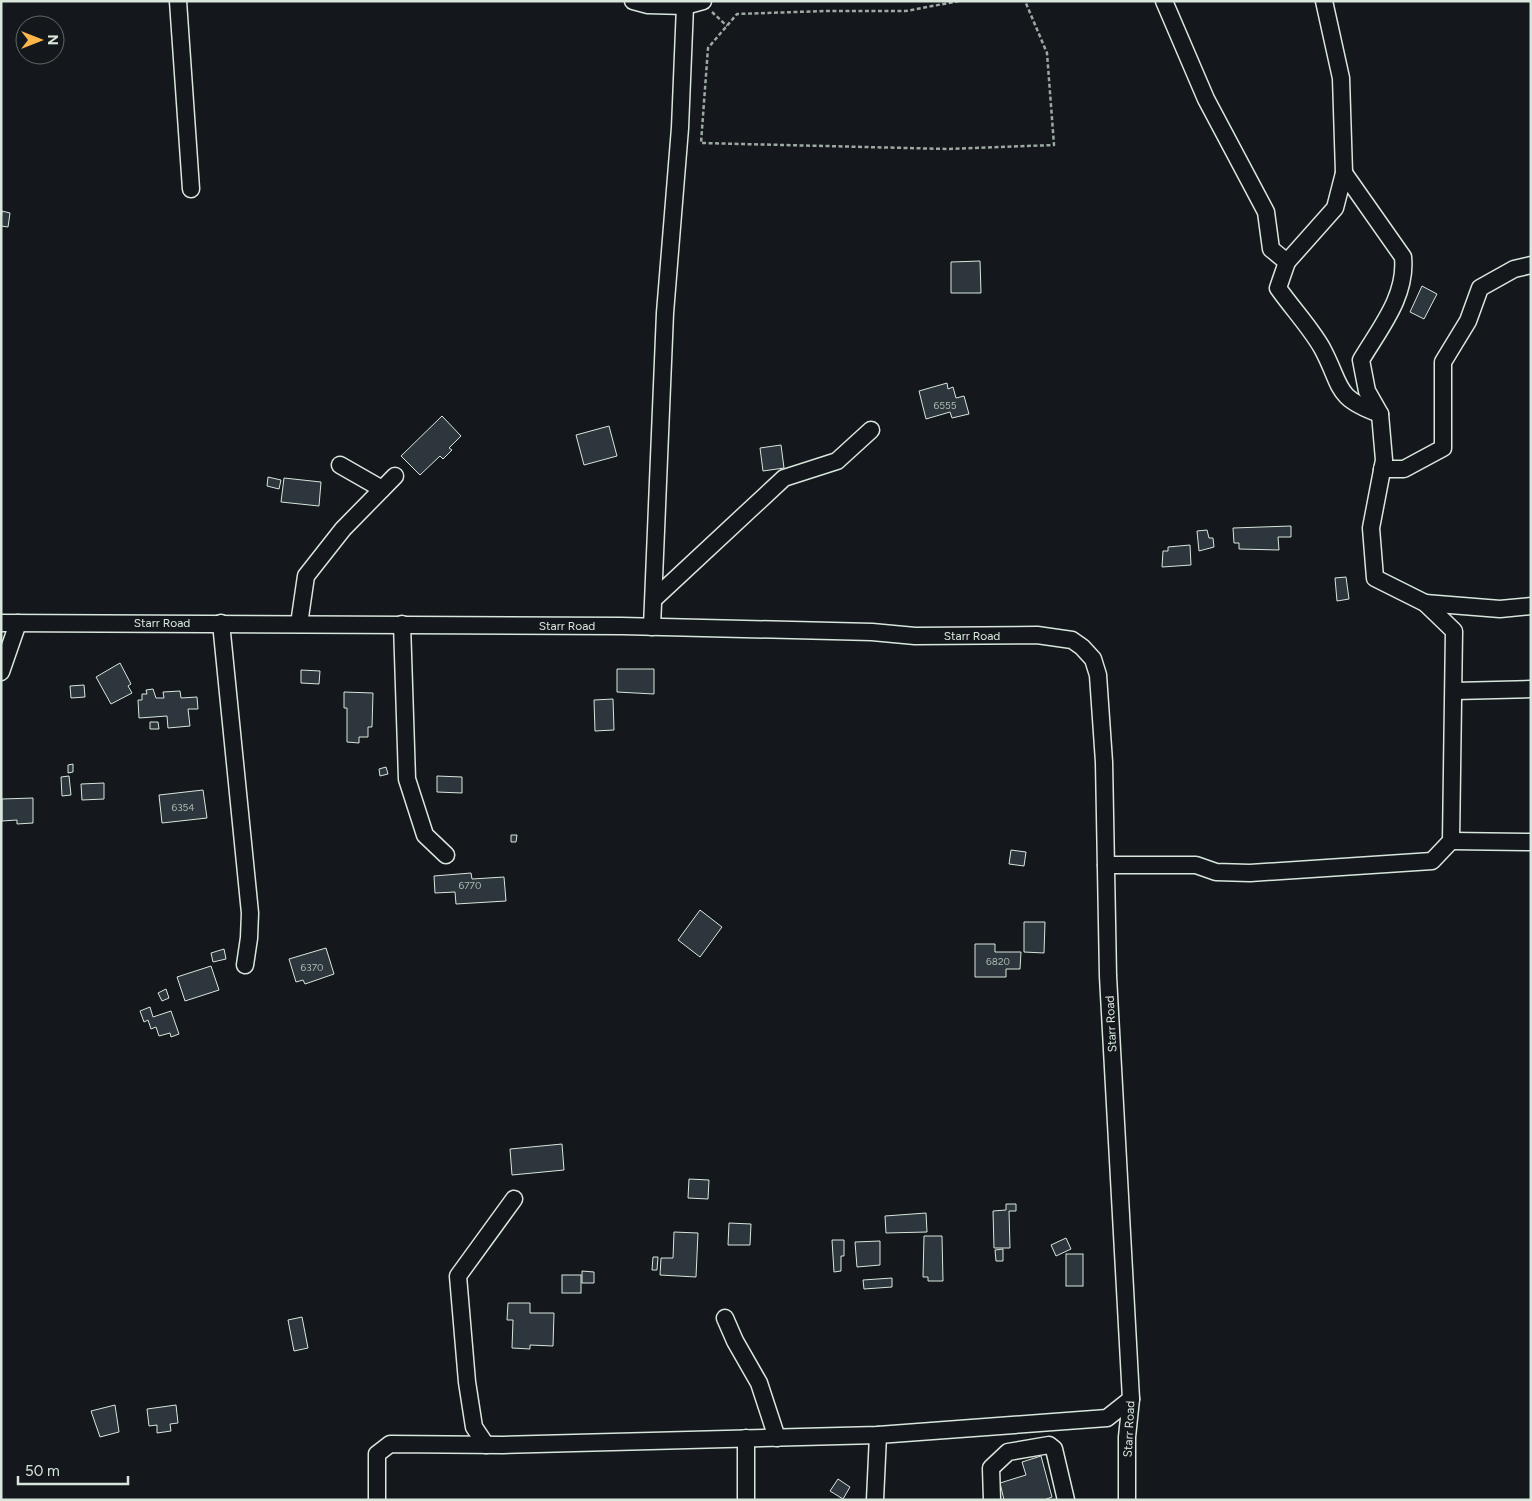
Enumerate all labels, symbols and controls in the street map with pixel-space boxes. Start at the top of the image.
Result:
north arrow [15,15,65,65]
text: N [44,35,61,45]
house number: 6555 [934,399,957,412]
street label: Starr Road [134,616,190,630]
street label: Starr Road [539,619,595,633]
street label: Starr Road [944,629,1000,643]
house number: 6354 [171,801,195,814]
house number: 6770 [459,879,481,892]
house number: 6820 [986,955,1010,968]
house number: 6370 [301,961,323,974]
street label: Starr Road [1103,995,1119,1053]
street label: Starr Road [1121,1400,1137,1458]
scale bar [18,1454,128,1486]
text: 50 m [25,1462,60,1480]

